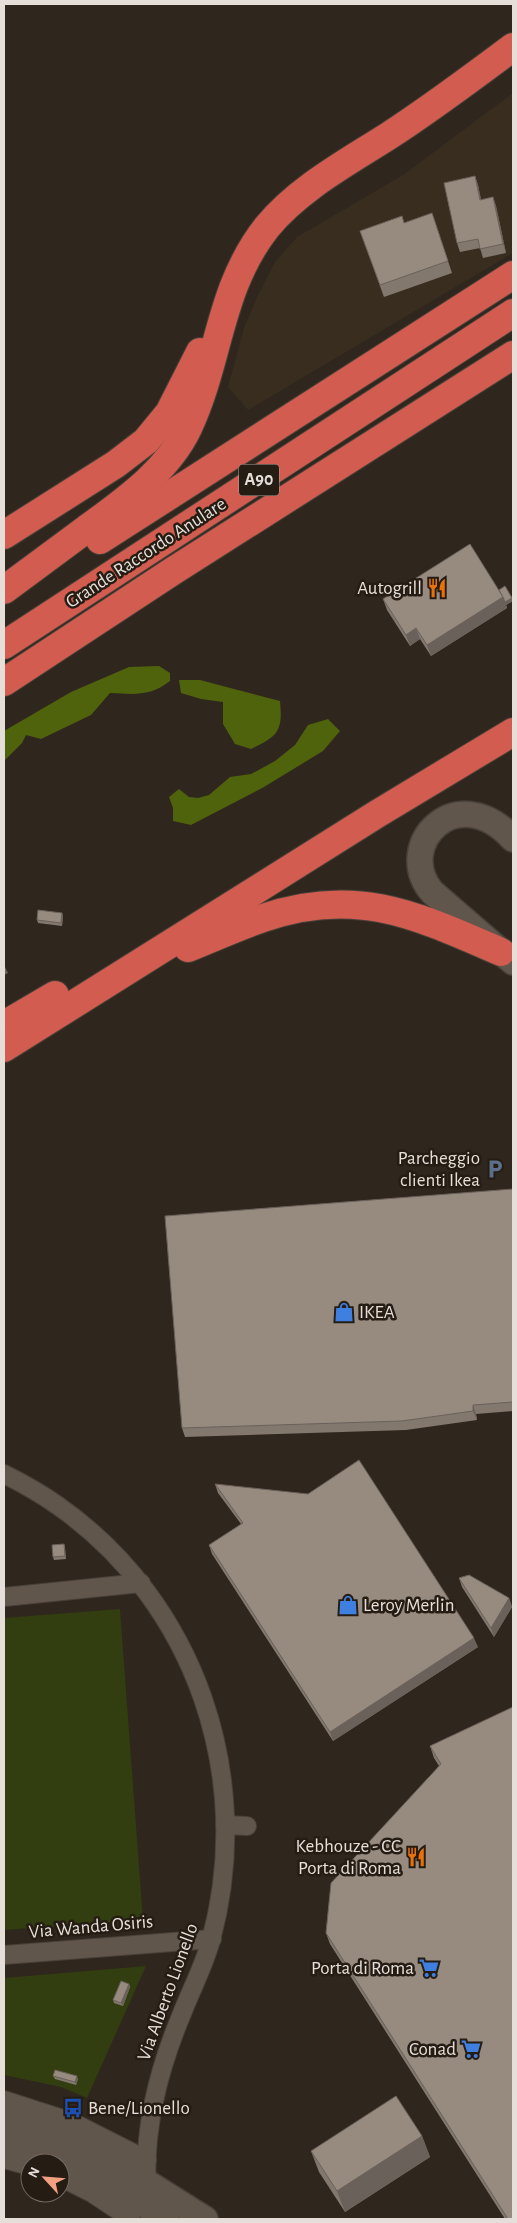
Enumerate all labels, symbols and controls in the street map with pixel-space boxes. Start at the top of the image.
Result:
road number: A90 [239,464,279,496]
street label: Grande Raccordo Anulare [63,494,229,612]
restaurant icon: Autogrill [426,577,448,599]
place label: Autogrill [357,579,422,598]
place label: Parcheggio clienti Ikea [398,1149,480,1190]
parking icon: Parcheggio clienti Ikea [484,1158,506,1180]
shop icon: IKEA [333,1301,355,1323]
place label: IKEA [359,1303,395,1322]
shop icon: Leroy Merlin [337,1594,359,1616]
place label: Leroy Merlin [363,1596,454,1615]
place label: Kebhouze - CC Porta di Roma [295,1837,401,1878]
restaurant icon: Kebhouze - CC Porta di Roma [405,1846,427,1868]
street label: Via Wanda Osiris [28,1912,154,1942]
street label: Via Alberto Lionello [134,1921,202,2063]
supermarket icon: Porta di Roma [418,1957,440,1979]
place label: Porta di Roma [311,1959,414,1978]
supermarket icon: Conad [460,2038,482,2060]
place label: Conad [409,2040,456,2059]
bus stop icon: Bene/Lionello [62,2097,84,2119]
place label: Bene/Lionello [88,2099,190,2118]
north arrow [20,2153,70,2203]
text: N [26,2165,43,2180]

